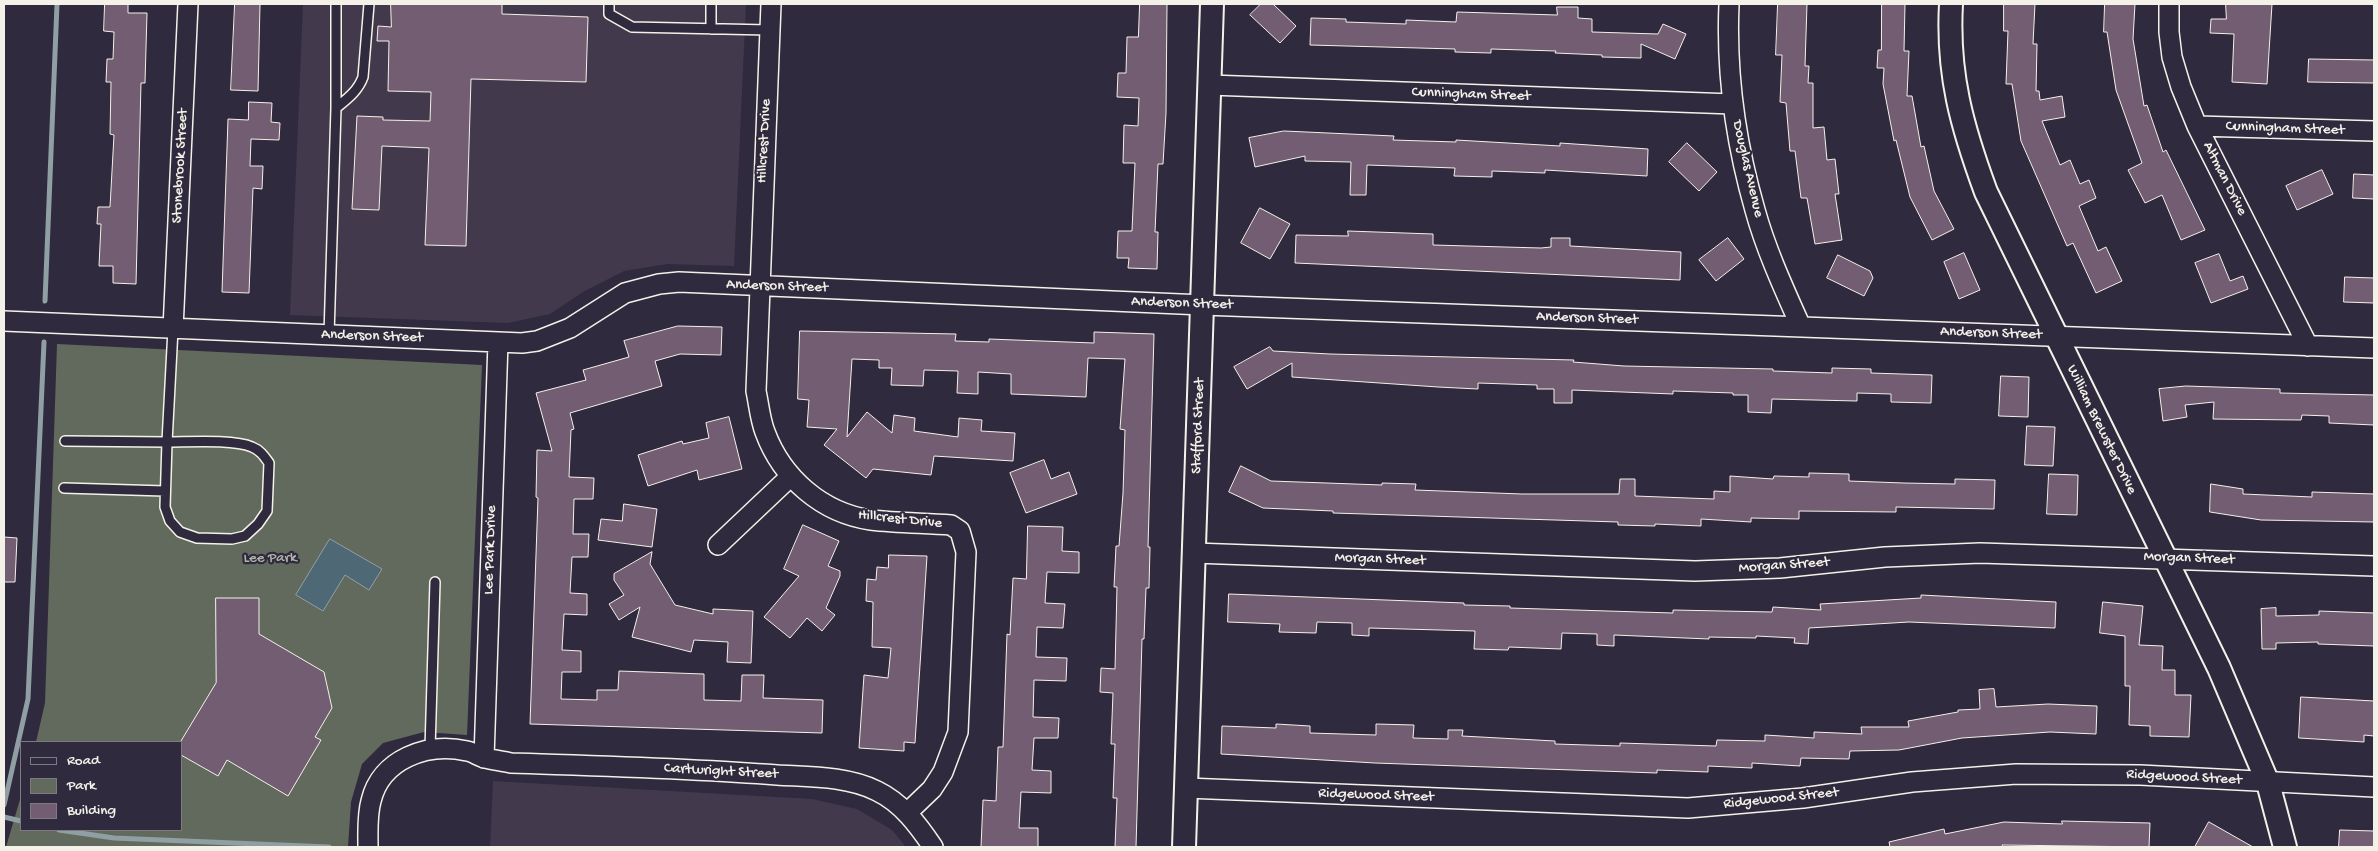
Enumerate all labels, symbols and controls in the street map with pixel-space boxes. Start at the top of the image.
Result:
street label: Cunningham Street [1411,84,1531,106]
street label: Hillcrest Drive [754,98,776,184]
street label: Stonebrook Street [169,108,193,224]
street label: Cunningham Street [2225,118,2345,140]
street label: Douglas Avenue [1727,119,1767,219]
street label: Altman Drive [2198,139,2250,219]
street label: Anderson Street [726,276,828,298]
street label: Anderson Street [1131,293,1233,315]
street label: Anderson Street [1536,308,1638,330]
street label: Anderson Street [1940,323,2042,345]
street label: Anderson Street [321,326,423,348]
street label: William Brewster Drive [2062,362,2140,498]
street label: Stafford Street [1188,378,1210,474]
street label: Lee Park Drive [480,505,502,595]
street label: Hillcrest Drive [857,507,943,533]
street label: Morgan Street [2143,548,2235,570]
street label: Morgan Street [1334,549,1426,571]
park label: Lee Park [243,550,297,568]
street label: Morgan Street [1738,554,1830,578]
legend [20,741,182,831]
text: Road [67,752,100,770]
street label: Cartwright Street [663,760,779,784]
street label: Ridgewood Street [2126,766,2242,790]
text: Park [67,777,96,795]
street label: Ridgewood Street [1723,784,1839,814]
street label: Ridgewood Street [1318,785,1434,807]
text: Building [67,802,116,820]

